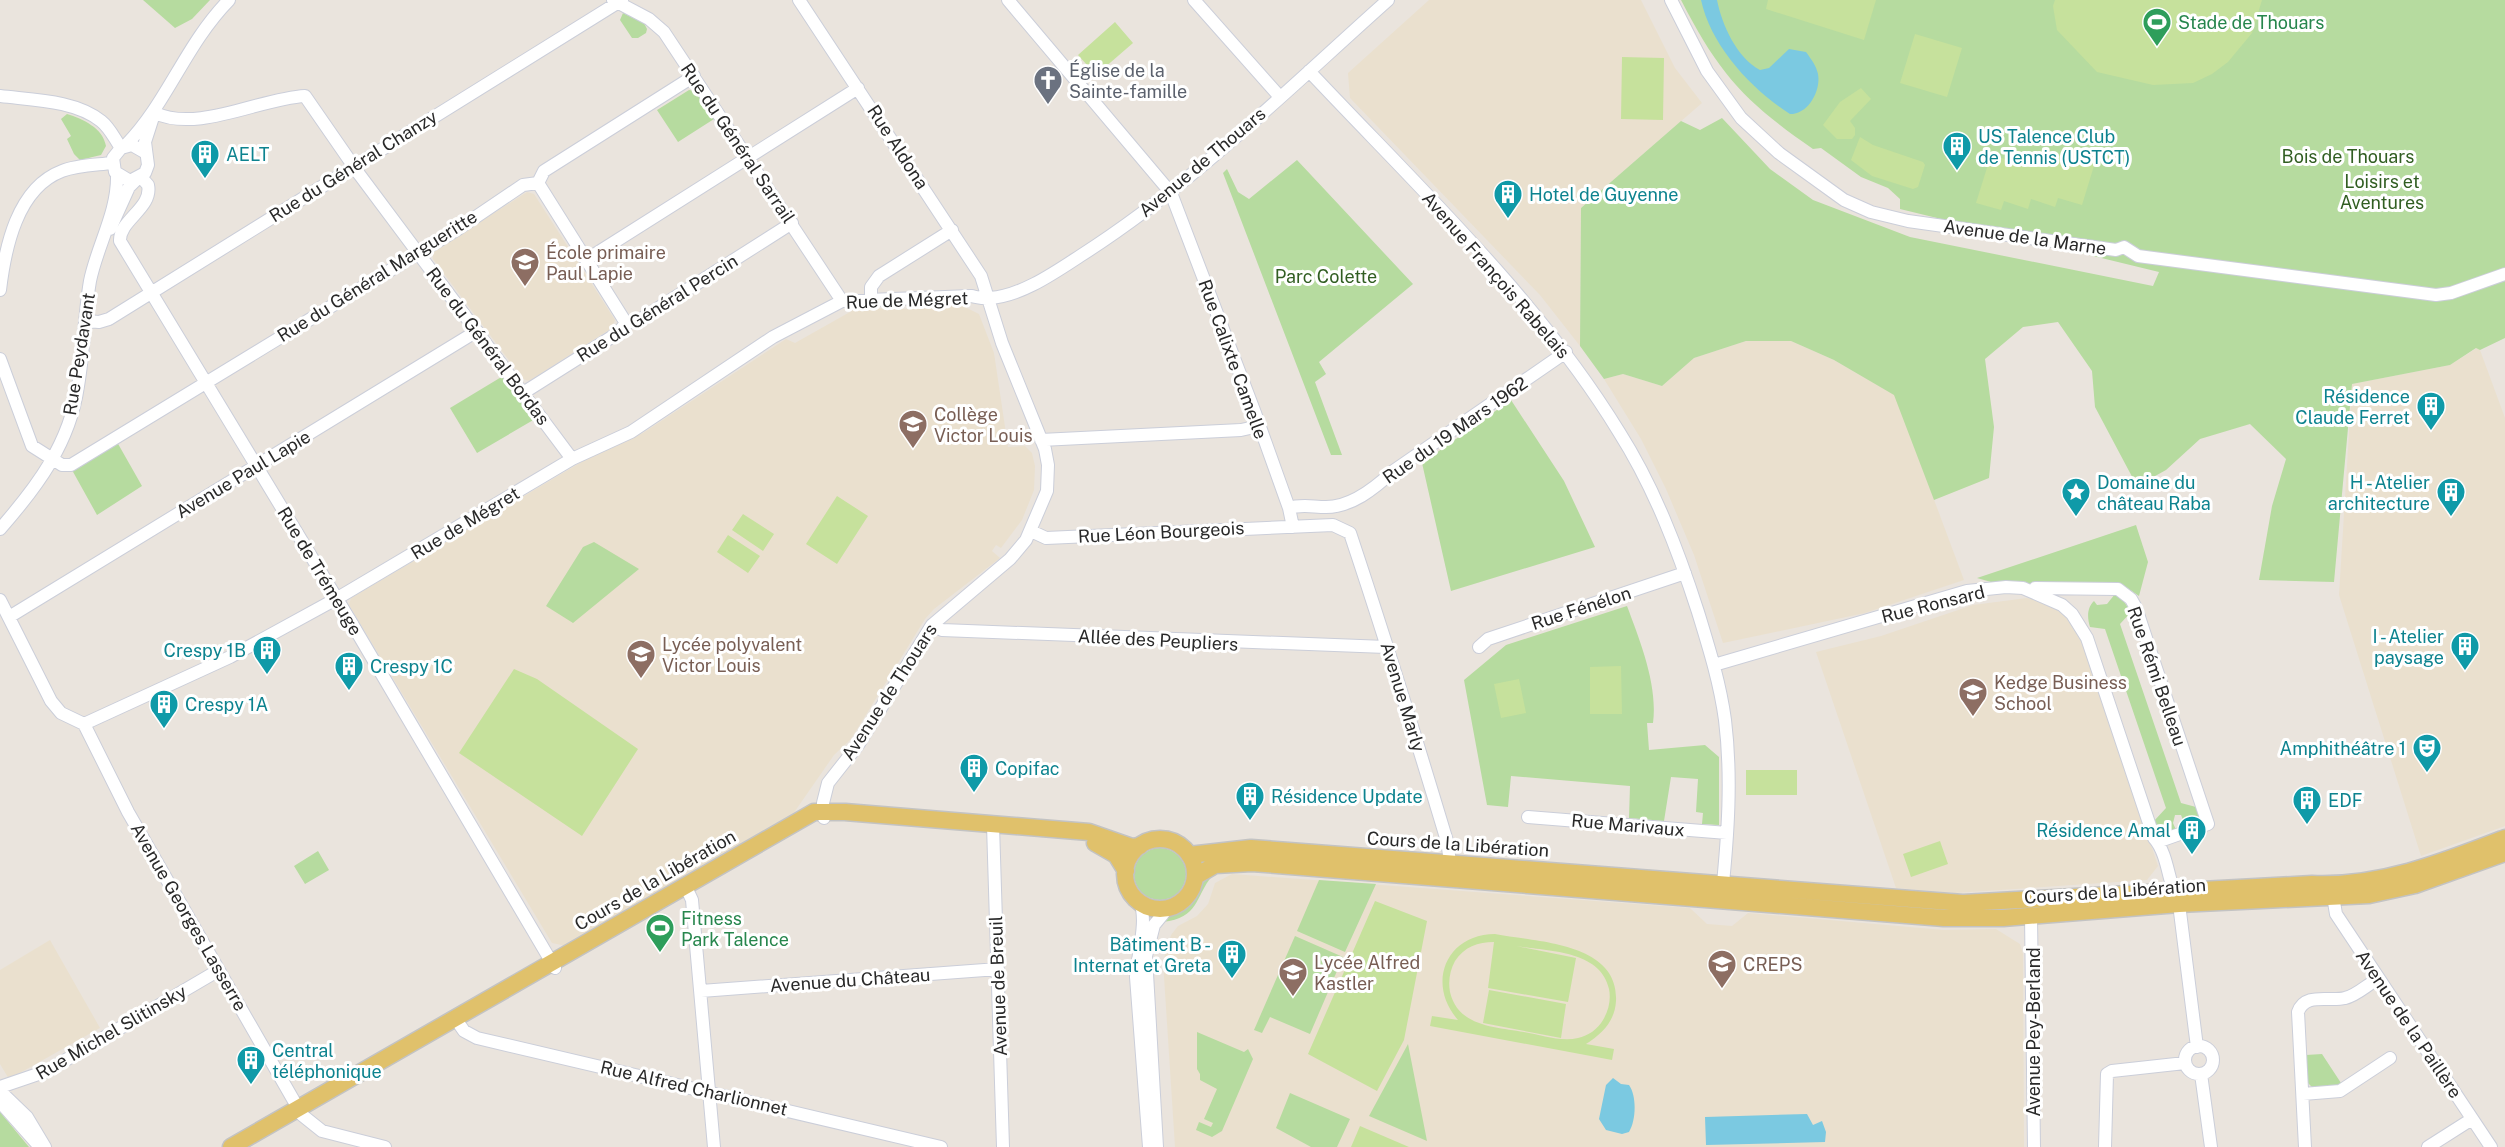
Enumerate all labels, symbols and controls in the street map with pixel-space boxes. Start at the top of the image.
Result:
sports icon: Stade de Thouars [2141,6,2173,48]
place label: Stade de Thouars [2178,12,2324,33]
street label: Rue du Général Sarrail [677,59,799,227]
place label: Église de la Sainte-famille [1069,59,1187,102]
church icon: Église de la Sainte-famille [1032,64,1064,106]
street label: Rue Aldona [863,101,933,193]
street label: Avenue de Thouars [1134,103,1270,221]
street label: Rue du Général Chanzy [265,106,441,226]
place label: US Talence Club de Tennis (USTCT) [1978,126,2130,168]
building icon: US Talence Club de Tennis (USTCT) [1941,130,1973,172]
building icon: AELT [189,138,221,180]
place label: AELT [226,144,270,165]
park label: Bois de Thouars [2282,146,2414,167]
park label: Loisirs et Aventures [2340,171,2424,213]
building icon: Hotel de Guyenne [1492,178,1524,220]
place label: Hotel de Guyenne [1529,184,1678,205]
street label: Avenue François Rabelais [1418,188,1574,362]
street label: Rue du Général Margueritte [273,206,481,346]
street label: Avenue de la Marne [1942,215,2108,259]
place label: École primaire Paul Lapie [546,241,666,284]
school or university icon: École primaire Paul Lapie [509,246,541,288]
street label: Rue du Général Percin [573,250,741,366]
street label: Rue du Général Bordas [422,263,554,429]
park label: Parc Colette [1275,266,1377,287]
street label: Rue Calixte Camelle [1194,276,1272,442]
street label: Rue de Mégret [845,287,969,313]
street label: Rue Peydavant [59,291,99,417]
street label: Rue du 19 Mars 1962 [1379,372,1531,488]
place label: Résidence Claude Ferret [2295,386,2410,428]
building icon: Résidence Claude Ferret [2415,390,2447,432]
place label: Collège Victor Louis [934,404,1033,446]
school or university icon: Collège Victor Louis [897,408,929,450]
street label: Avenue Paul Lapie [172,426,314,522]
place label: Domaine du château Raba [2097,472,2211,514]
place label: H - Atelier architecture [2328,472,2430,514]
place icon: Domaine du château Raba [2060,476,2092,518]
building icon: H - Atelier architecture [2435,476,2467,518]
street label: Rue de Mégret [407,482,523,564]
street label: Rue de Trémeuge [273,503,367,639]
street label: Rue Léon Bourgeois [1077,517,1245,547]
street label: Rue Ronsard [1879,581,1987,627]
street label: Rue Fénélon [1528,582,1634,634]
street label: Rue Rémi Belleau [2123,603,2191,749]
street label: Avenue de Thouars [837,620,941,764]
street label: Allée des Peupliers [1077,625,1239,655]
place label: I - Atelier paysage [2373,626,2444,668]
building icon: I - Atelier paysage [2449,630,2481,672]
building icon: Crespy 1B [251,634,283,676]
place label: Lycée polyvalent Victor Louis [662,634,802,676]
school or university icon: Lycée polyvalent Victor Louis [625,638,657,680]
place label: Crespy 1B [164,640,246,661]
street label: Avenue Marly [1376,640,1430,755]
building icon: Crespy 1C [333,650,365,692]
place label: Crespy 1C [370,656,453,677]
place label: Kedge Business School [1994,672,2127,714]
school or university icon: Kedge Business School [1957,676,1989,718]
building icon: Crespy 1A [148,688,180,730]
place label: Crespy 1A [185,694,268,715]
theatre icon: Amphithéâtre 1 [2411,732,2443,774]
place label: Amphithéâtre 1 [2279,738,2406,759]
building icon: Copifac [958,752,990,794]
place label: Copifac [995,758,1060,779]
building icon: Résidence Update [1234,780,1266,822]
building icon: EDF [2291,784,2323,826]
place label: Résidence Update [1271,786,1423,807]
place label: EDF [2328,790,2362,811]
street label: Rue Marivaux [1570,810,1686,840]
building icon: Résidence Amal [2176,814,2208,856]
street label: Avenue Georges Lasserre [127,819,251,1015]
place label: Résidence Amal [2036,820,2171,841]
street label: Cours de la Libération [571,825,739,935]
street label: Cours de la Libération [1366,827,1550,861]
street label: Cours de la Libération [2023,874,2207,908]
place label: Fitness Park Talence [681,908,789,950]
sports icon: Fitness Park Talence [644,912,676,954]
street label: Avenue de Breuil [985,915,1011,1057]
place label: Bâtiment B - Internat et Greta [1073,934,1211,976]
building icon: Bâtiment B - Internat et Greta [1216,938,1248,980]
street label: Avenue de la Paillère [2352,946,2466,1102]
street label: Avenue Pey-Berland [2023,947,2044,1117]
school or university icon: CREPS [1706,948,1738,990]
place label: Lycée Alfred Kastler [1314,952,1420,994]
place label: CREPS [1743,954,1803,975]
school or university icon: Lycée Alfred Kastler [1277,956,1309,998]
street label: Avenue du Château [769,964,931,996]
street label: Rue Michel Slitinsky [32,980,190,1084]
place label: Central téléphonique [272,1040,382,1082]
building icon: Central téléphonique [235,1044,267,1086]
street label: Rue Alfred Charlionnet [598,1056,790,1120]

